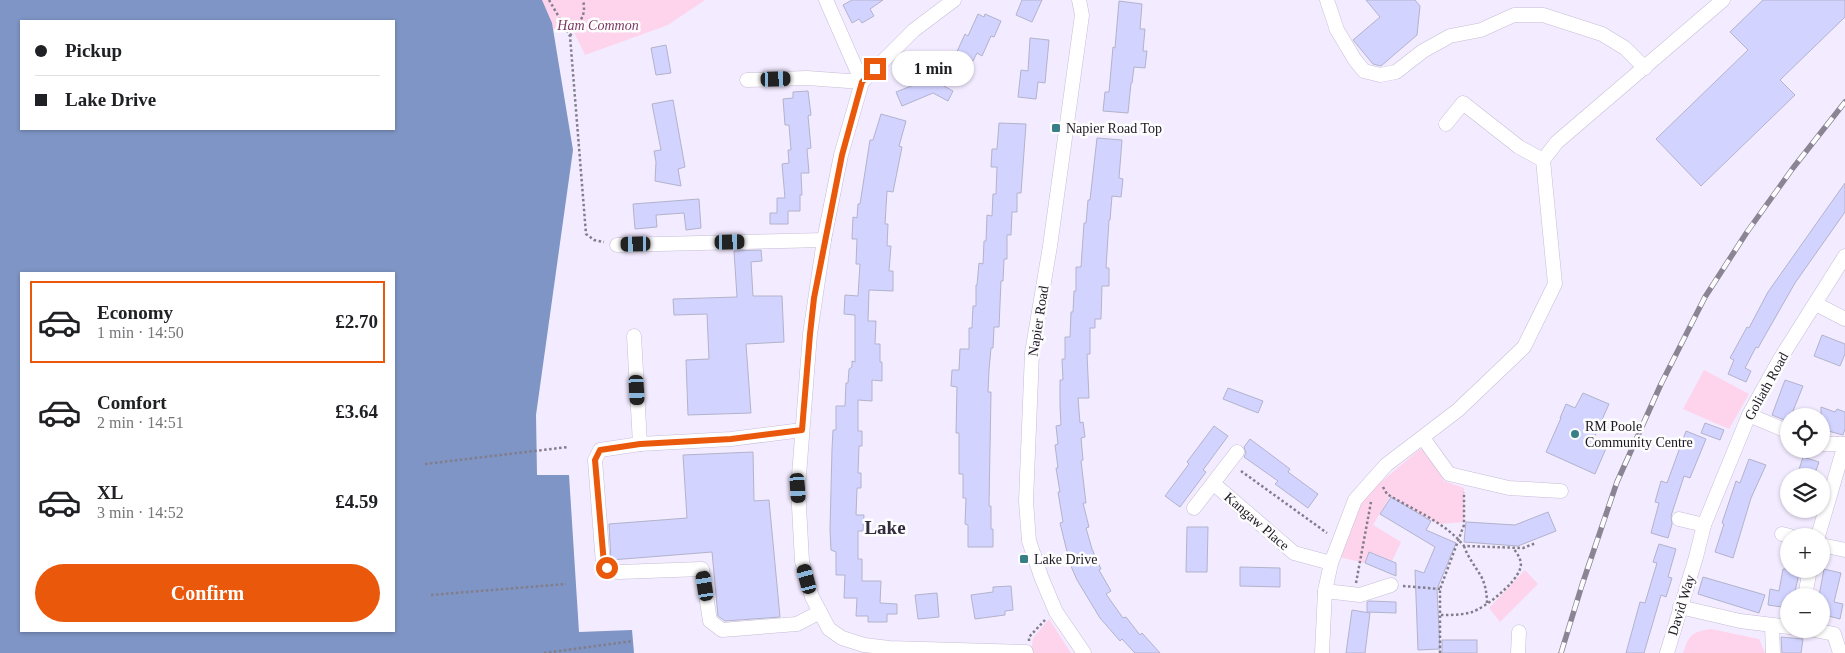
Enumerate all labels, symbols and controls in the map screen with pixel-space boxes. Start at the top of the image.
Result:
park label: Ham Common [556,18,639,33]
text: Pickup [65,40,122,61]
callout: 1 min [892,52,975,86]
route end [864,58,886,80]
text: 1 min [914,60,952,77]
car [760,71,791,87]
text: Lake Drive [65,89,156,110]
place label: Napier Road Top [1066,121,1162,136]
marker: Napier Road Top [1050,122,1062,134]
car [714,234,745,250]
car [620,236,651,252]
street label: Napier Road [1026,285,1051,357]
icon: car [37,300,82,345]
text: Economy [97,302,173,323]
text: £2.70 [335,311,378,332]
text: 1 min · 14:50 [97,324,184,341]
street label: Goliath Road [1742,350,1791,423]
car [628,375,645,405]
icon: car [37,390,82,435]
text: Comfort [97,392,167,413]
text: £3.64 [335,401,378,422]
map controls [1780,408,1830,638]
button: locate [1780,408,1830,458]
text: 2 min · 14:51 [97,414,184,431]
place label: RM Poole Community Centre [1585,419,1693,450]
marker: RM Poole Community Centre [1569,428,1581,440]
button: layers [1780,468,1830,518]
car [789,473,806,503]
icon: car [37,480,82,525]
text: XL [97,482,123,503]
street label: Kangaw Place [1221,489,1292,553]
text: £4.59 [335,491,378,512]
text: 3 min · 14:52 [97,504,184,521]
district label: Lake [864,517,906,538]
button: + [1780,528,1830,578]
place label: Lake Drive [1034,552,1097,567]
marker: Lake Drive [1018,553,1030,565]
route start [596,557,618,579]
car [795,563,818,595]
button: Confirm [35,564,380,622]
car [695,570,714,602]
street label: David Way [1665,573,1698,637]
button: − [1780,588,1830,638]

